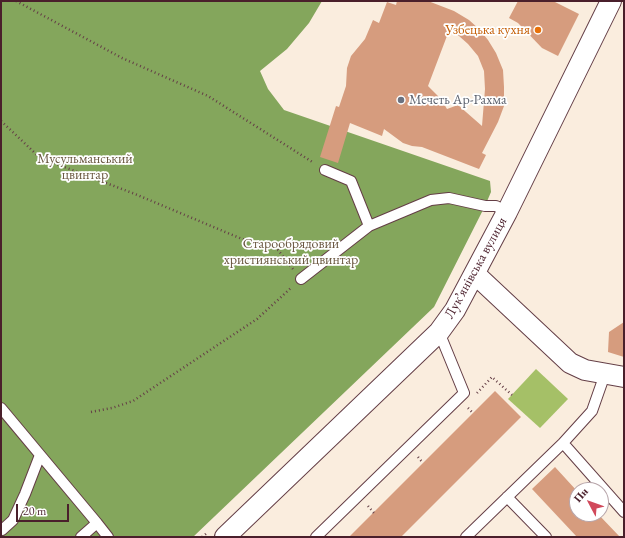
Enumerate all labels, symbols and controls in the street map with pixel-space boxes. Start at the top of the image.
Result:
place label: Узбецька кухня [445,22,530,38]
marker: Узбецька кухня [533,25,543,35]
place label: Мечеть Ар-Рахма [409,92,506,108]
marker: Мечеть Ар-Рахма [396,95,406,105]
park label: Мусульманський цвинтар [37,151,133,184]
street label: Лукʼянівська вулиця [441,214,511,322]
park label: Старообрядовий християнський цвинтар [224,236,358,268]
north arrow [569,482,609,522]
text: Пн [570,485,591,505]
scale bar [18,496,71,522]
text: 20 m [23,503,46,519]

